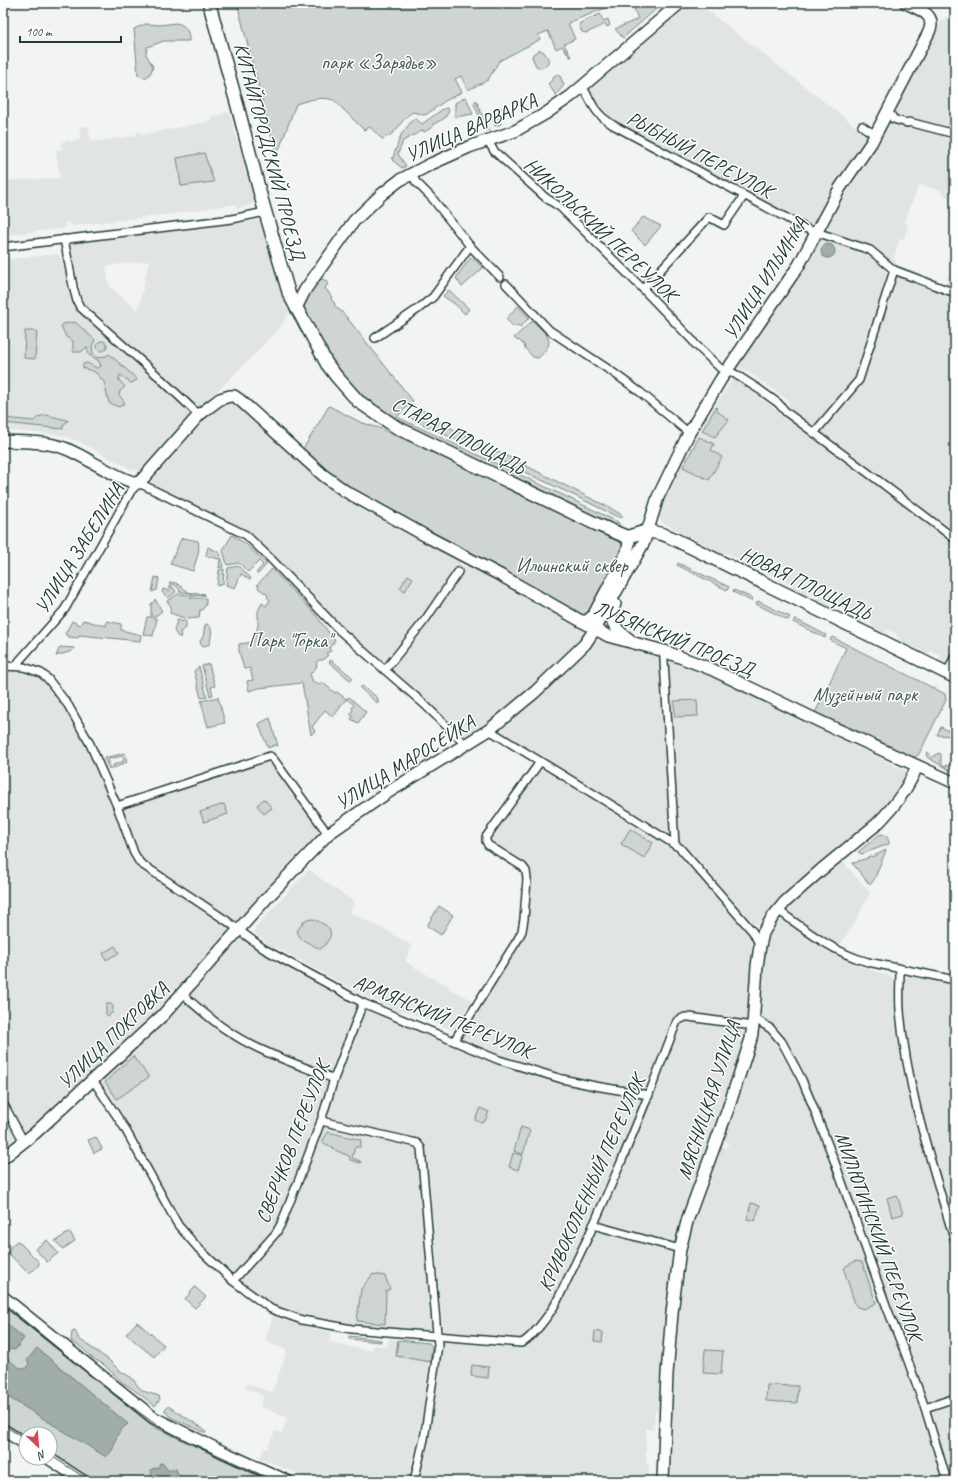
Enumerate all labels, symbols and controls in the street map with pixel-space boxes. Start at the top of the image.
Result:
scale bar [20,18,121,44]
text: 100 m [26,24,53,40]
street label: КИТАЙГОРОДСКИЙ ПРОЕЗД [229,40,311,264]
park label: парк «Зарядье» [321,50,437,75]
street label: УЛИЦА ВАРВАРКА [402,87,541,168]
street label: РЫБНЫЙ ПЕРЕУЛОК [623,106,780,205]
street label: НИКОЛЬСКИЙ ПЕРЕУЛОК [519,152,685,310]
street label: УЛИЦА ИЛЬИНКА [718,212,814,344]
street label: СТАРАЯ ПЛОЩАДЬ [388,391,531,480]
street label: УЛИЦА ЗАБЕЛИНА [29,478,130,618]
street label: НОВАЯ ПЛОЩАДЬ [736,541,876,626]
park label: Ильинский сквер [516,553,629,578]
street label: ЛУБЯНСКИЙ ПРОЕЗД [590,595,759,682]
park label: Парк "Горка" [248,628,336,653]
park label: Музейный парк [813,682,919,708]
street label: УЛИЦА МАРОСЕЙКА [331,709,480,815]
street label: АРМЯНСКИЙ ПЕРЕУЛОК [350,969,540,1065]
street label: УЛИЦА ПОКРОВКА [53,976,175,1094]
street label: МЯСНИЦКАЯ УЛИЦА [671,1017,746,1183]
street label: СВЕРЧКОВ ПЕРЕУЛОК [250,1054,336,1227]
street label: КРИВОКОЛЕННЫЙ ПЕРЕУЛОК [532,1068,652,1295]
street label: МИЛЮТИНСКИЙ ПЕРЕУЛОК [829,1128,929,1348]
north arrow [18,1426,58,1466]
text: N [34,1447,49,1464]

